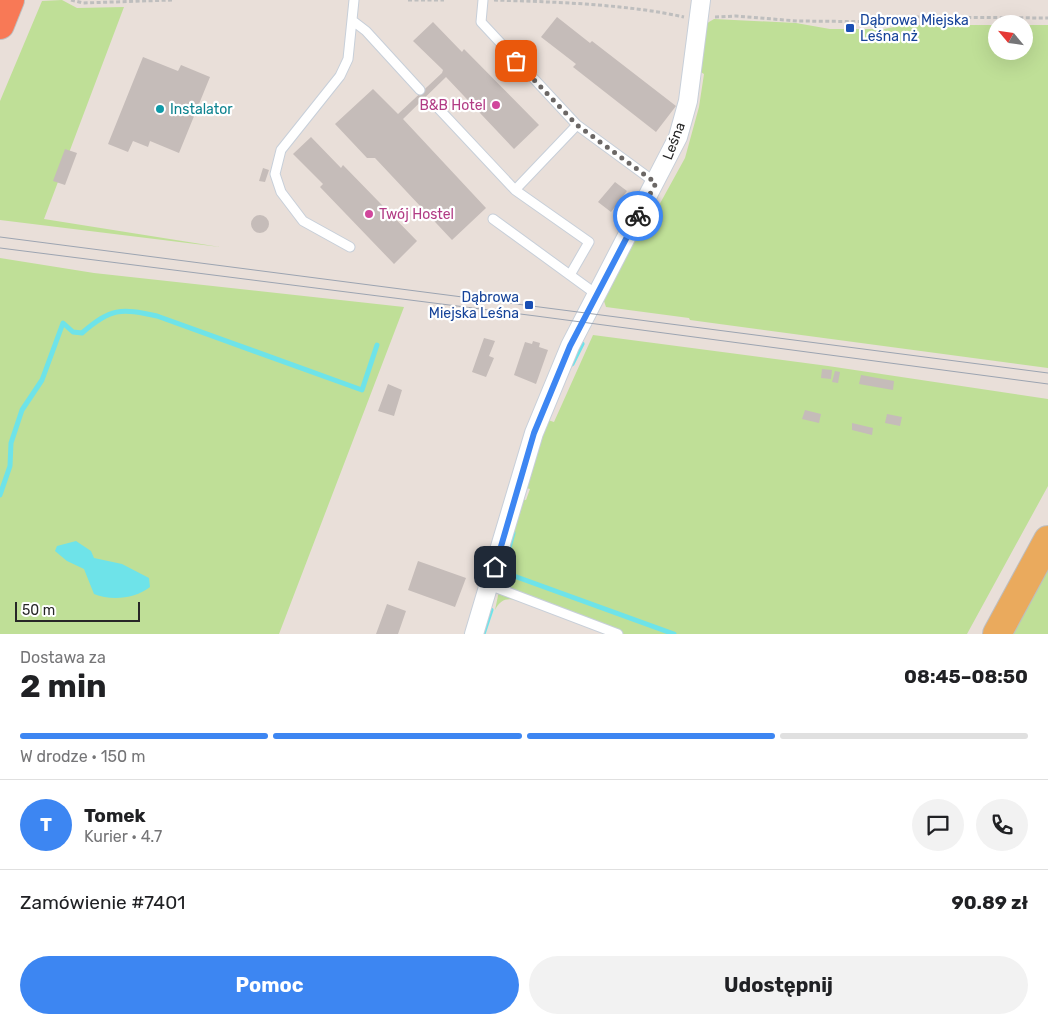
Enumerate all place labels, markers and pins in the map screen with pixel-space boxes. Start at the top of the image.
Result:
place label: Dąbrowa Miejska Leśna nż [860,12,969,45]
marker: Dąbrowa Miejska Leśna nż [844,22,856,34]
pin [495,40,537,82]
place label: B&B Hotel [419,97,486,114]
marker: B&B Hotel [490,99,502,111]
place label: Instalator [170,101,233,118]
marker: Instalator [154,103,166,115]
place label: Twój Hostel [379,206,454,223]
marker: Twój Hostel [363,208,375,220]
place label: Dąbrowa Miejska Leśna [429,289,519,322]
marker: Dąbrowa Miejska Leśna [523,299,535,311]
pin [474,546,516,588]

